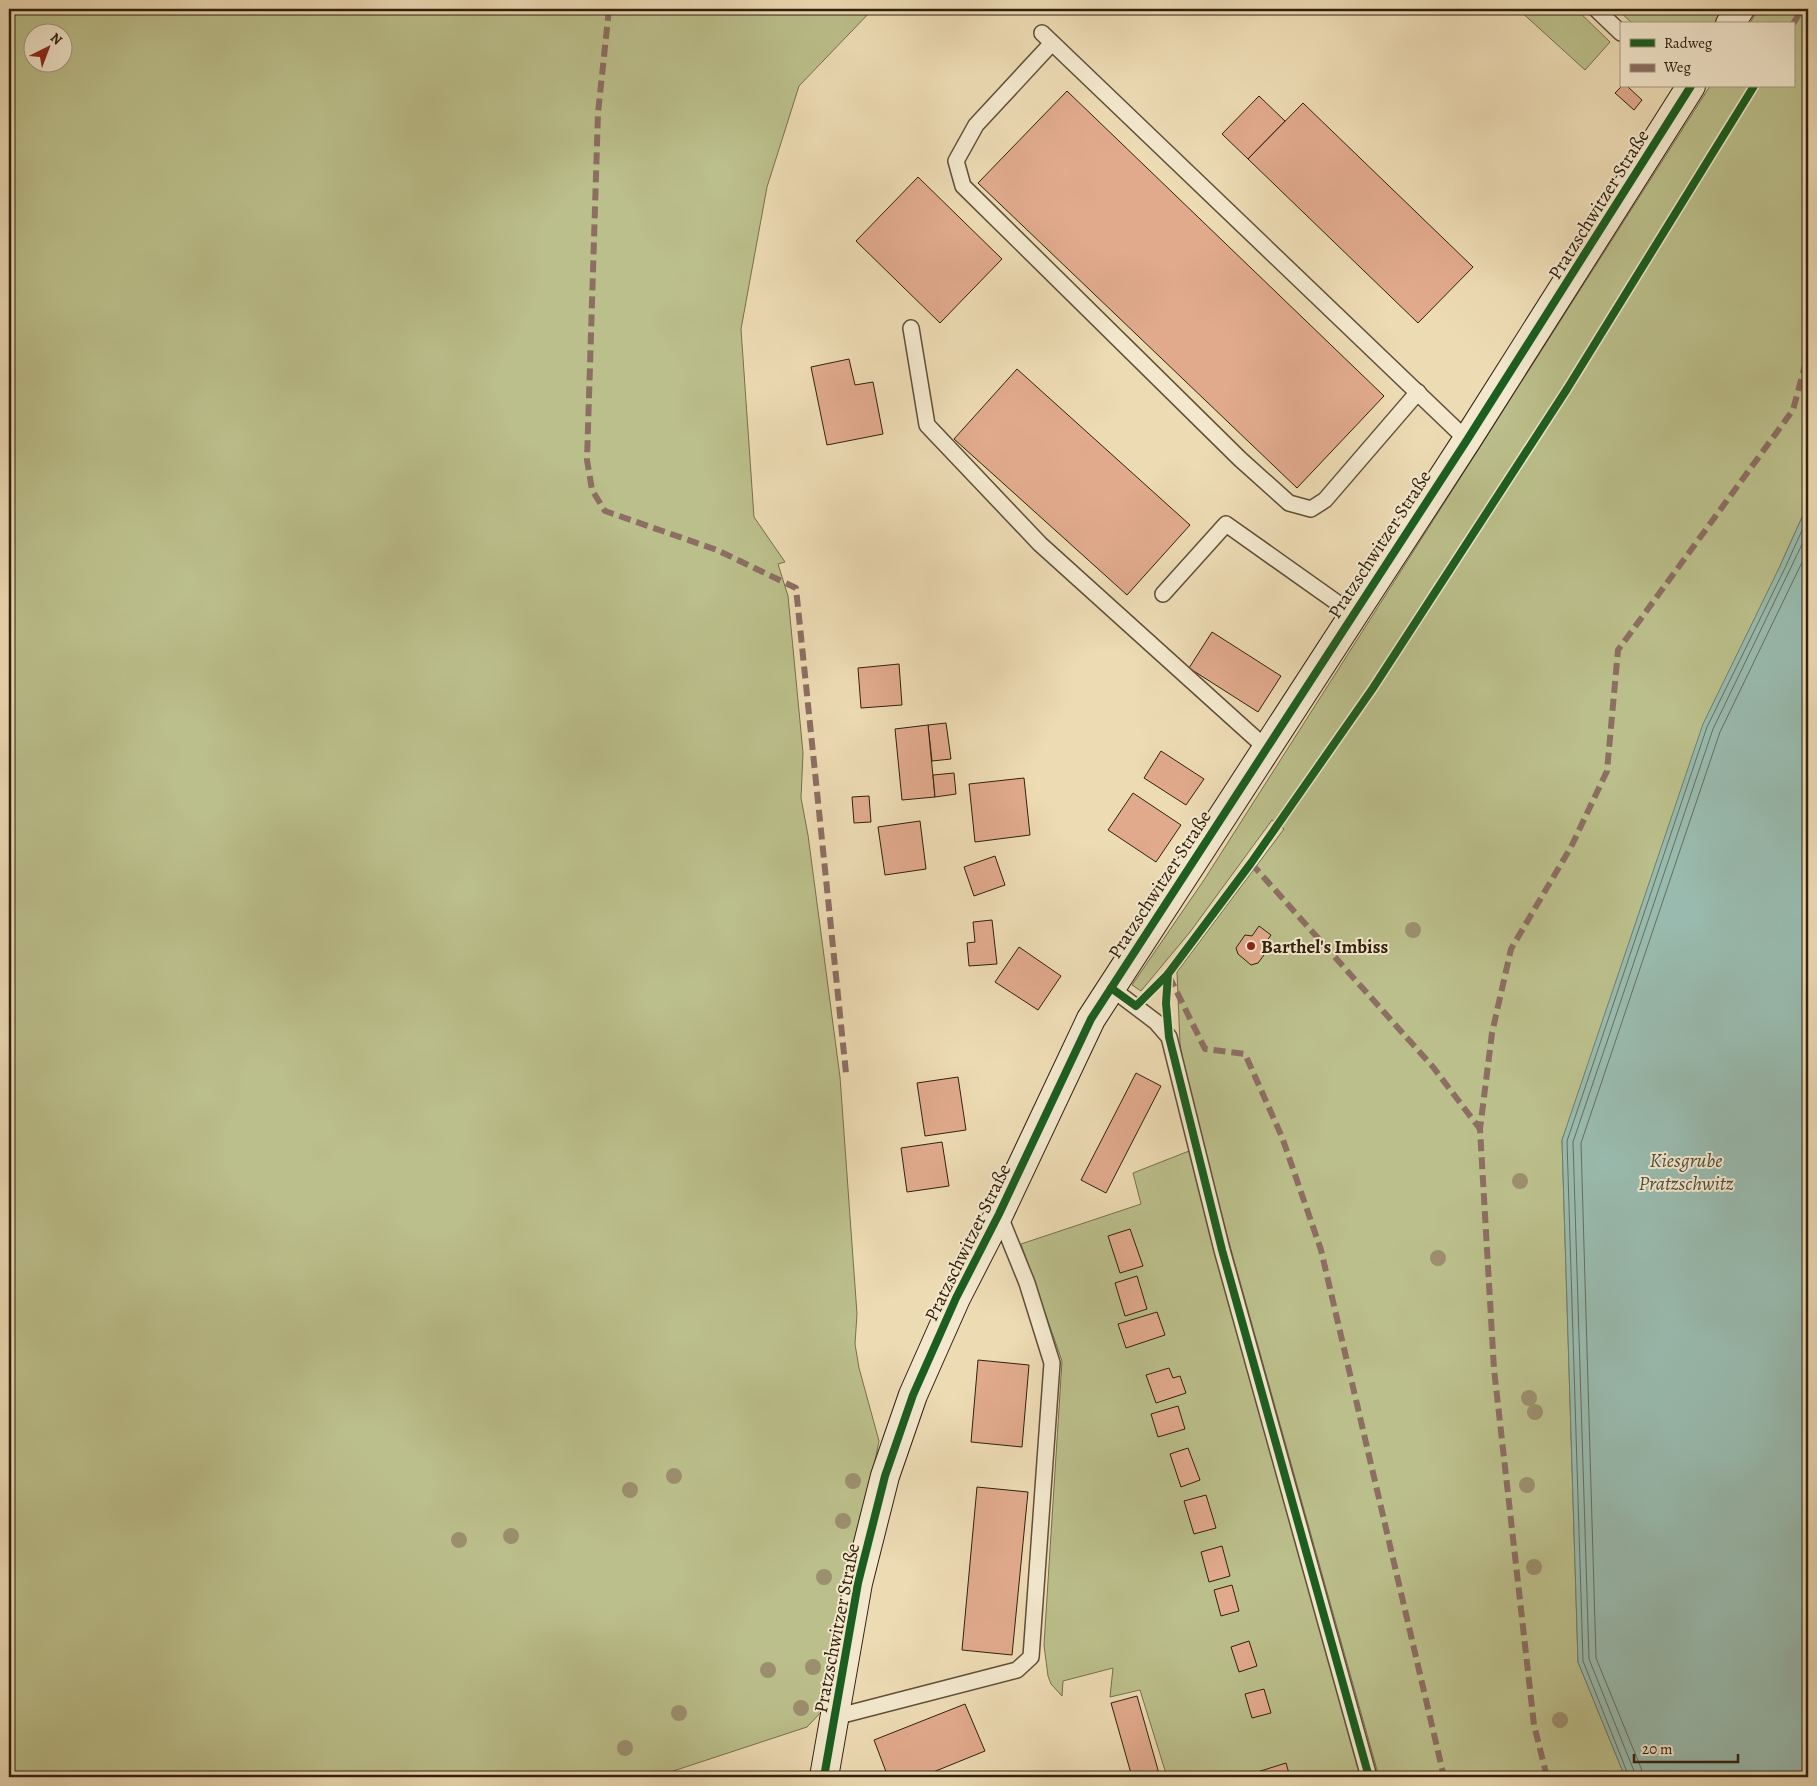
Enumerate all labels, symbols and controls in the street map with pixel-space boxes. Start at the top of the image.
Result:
north arrow [22,22,72,72]
legend [1620,22,1794,88]
text: N [46,28,67,49]
text: Radweg [1664,33,1713,53]
text: Weg [1663,57,1691,77]
street label: Pratzschwitzer Straße [1542,125,1655,284]
street label: Pratzschwitzer Straße [1322,465,1438,624]
street label: Pratzschwitzer Straße [1102,805,1218,964]
place label: Barthel's Imbiss [1261,934,1388,960]
marker: Barthel's Imbiss [1245,940,1257,952]
water label: Kiesgrube Pratzschwitz [1639,1147,1733,1197]
street label: Pratzschwitzer Straße [919,1159,1017,1325]
street label: Pratzschwitzer Straße [808,1541,866,1715]
scale bar [1634,1731,1738,1763]
text: 20 m [1642,1739,1673,1759]

